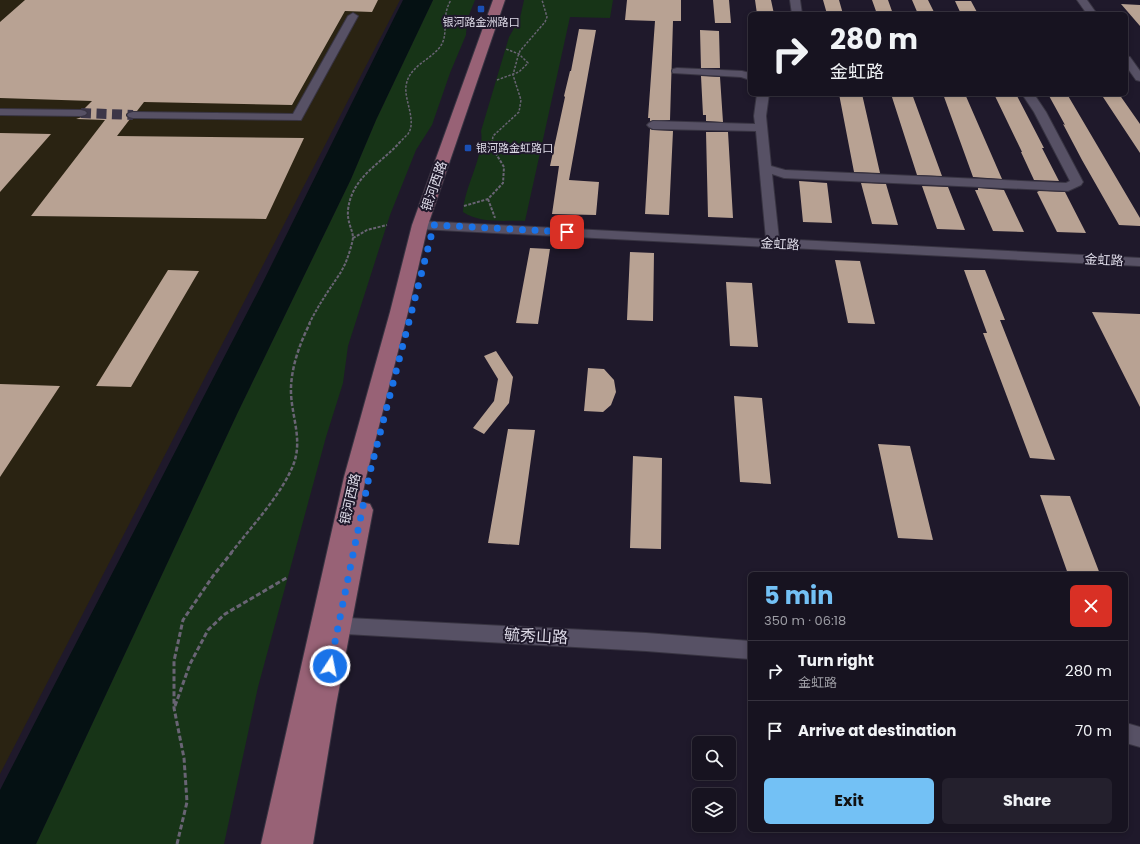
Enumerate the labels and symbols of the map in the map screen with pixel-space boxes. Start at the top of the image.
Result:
marker: 银河路金洲路口 [476,4,486,14]
place label: 银河路金洲路口 [443,14,520,30]
place label: 银河路金虹路口 [476,140,553,156]
marker: 银河路金虹路口 [463,143,473,153]
street label: 银河西路 [417,158,451,214]
pin [550,215,584,249]
street label: 金虹路 [760,233,800,255]
street label: 金虹路 [1084,249,1124,271]
street label: 银河西路 [335,472,365,526]
street label: 毓秀山路 [503,623,569,649]
position arrow [309,645,351,687]

